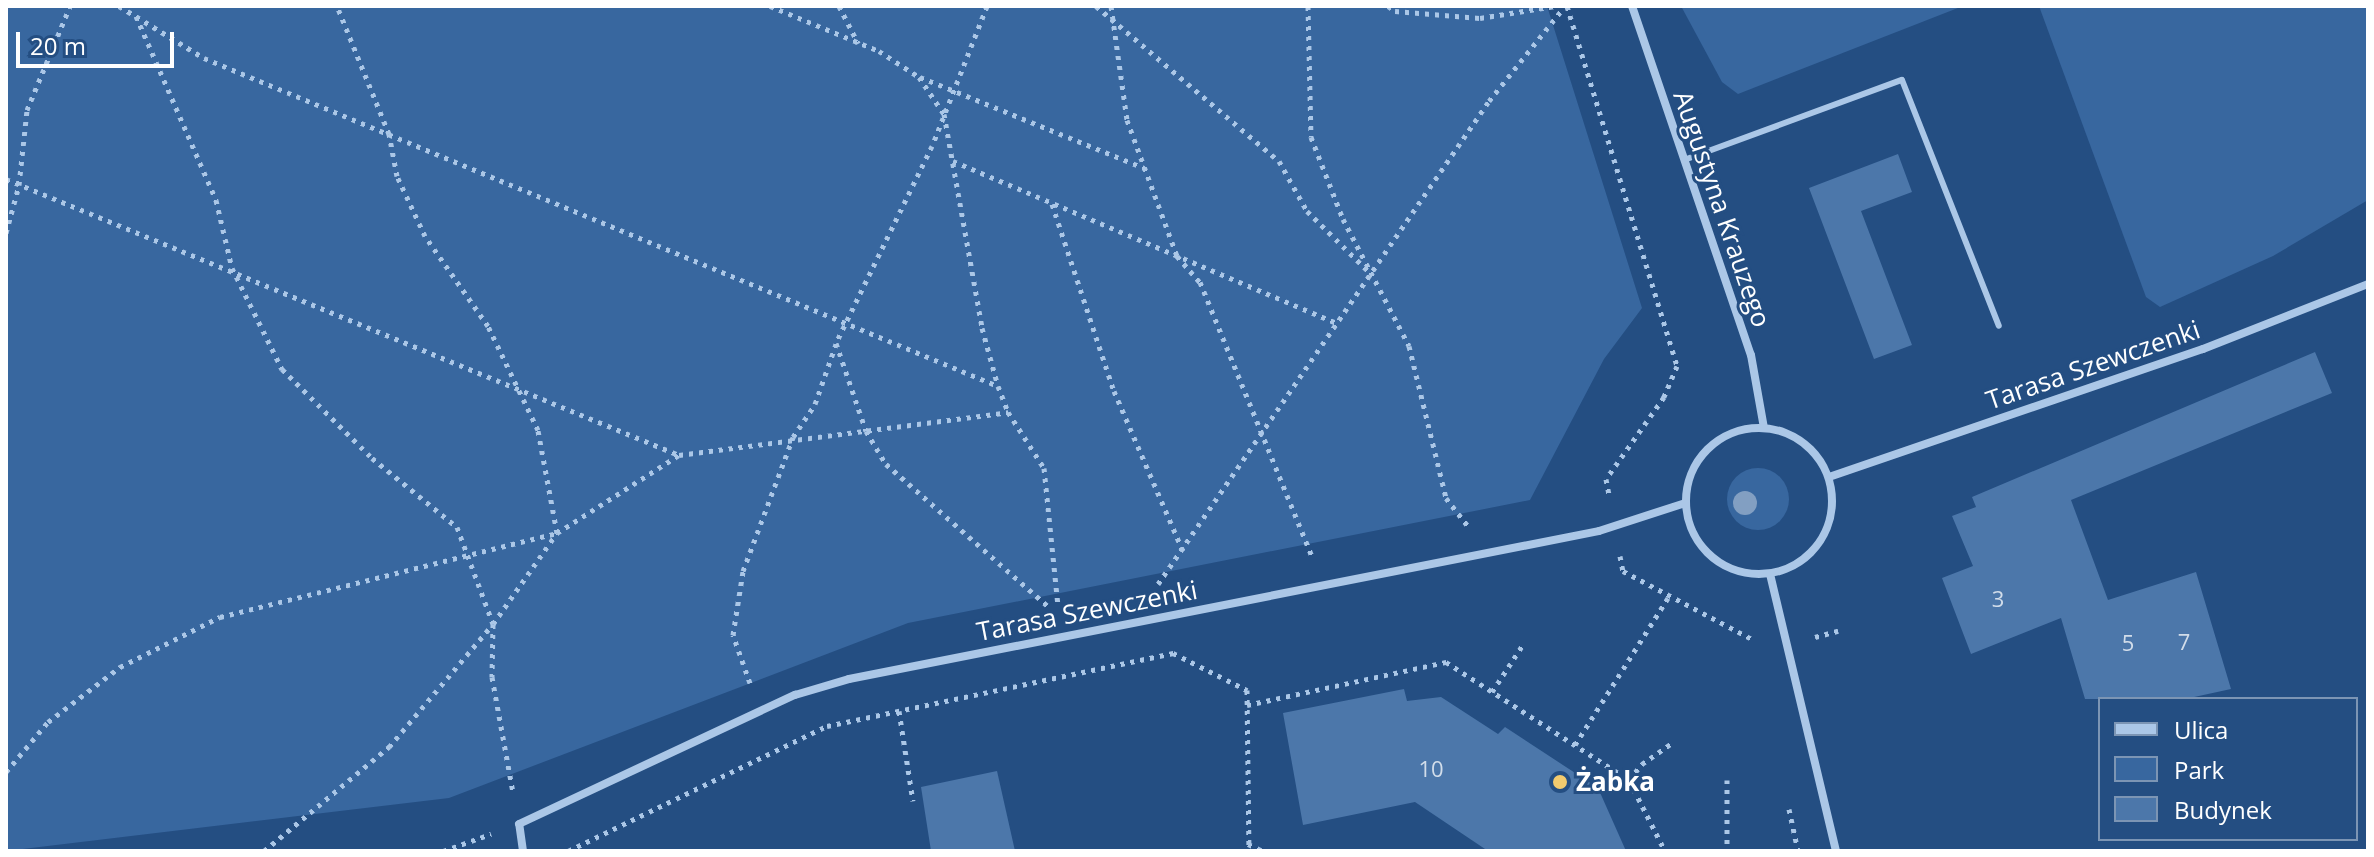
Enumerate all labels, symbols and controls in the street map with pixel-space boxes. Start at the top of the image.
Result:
scale bar [20,16,178,66]
text: 20 m [30,29,86,62]
street label: Augustyna Krauzego [1667,87,1777,331]
street label: Tarasa Szewczenki [1982,314,2204,416]
street label: Tarasa Szewczenki [974,574,1200,648]
house number: 3 [1992,586,2004,612]
house number: 7 [2178,629,2190,655]
house number: 5 [2122,630,2134,656]
legend [2098,697,2358,841]
text: Ulica [2174,713,2228,746]
text: Park [2174,753,2224,786]
house number: 10 [1418,756,1444,782]
place label: Żabka [1576,766,1655,798]
marker: Żabka [1551,773,1569,791]
text: Budynek [2174,793,2272,826]

